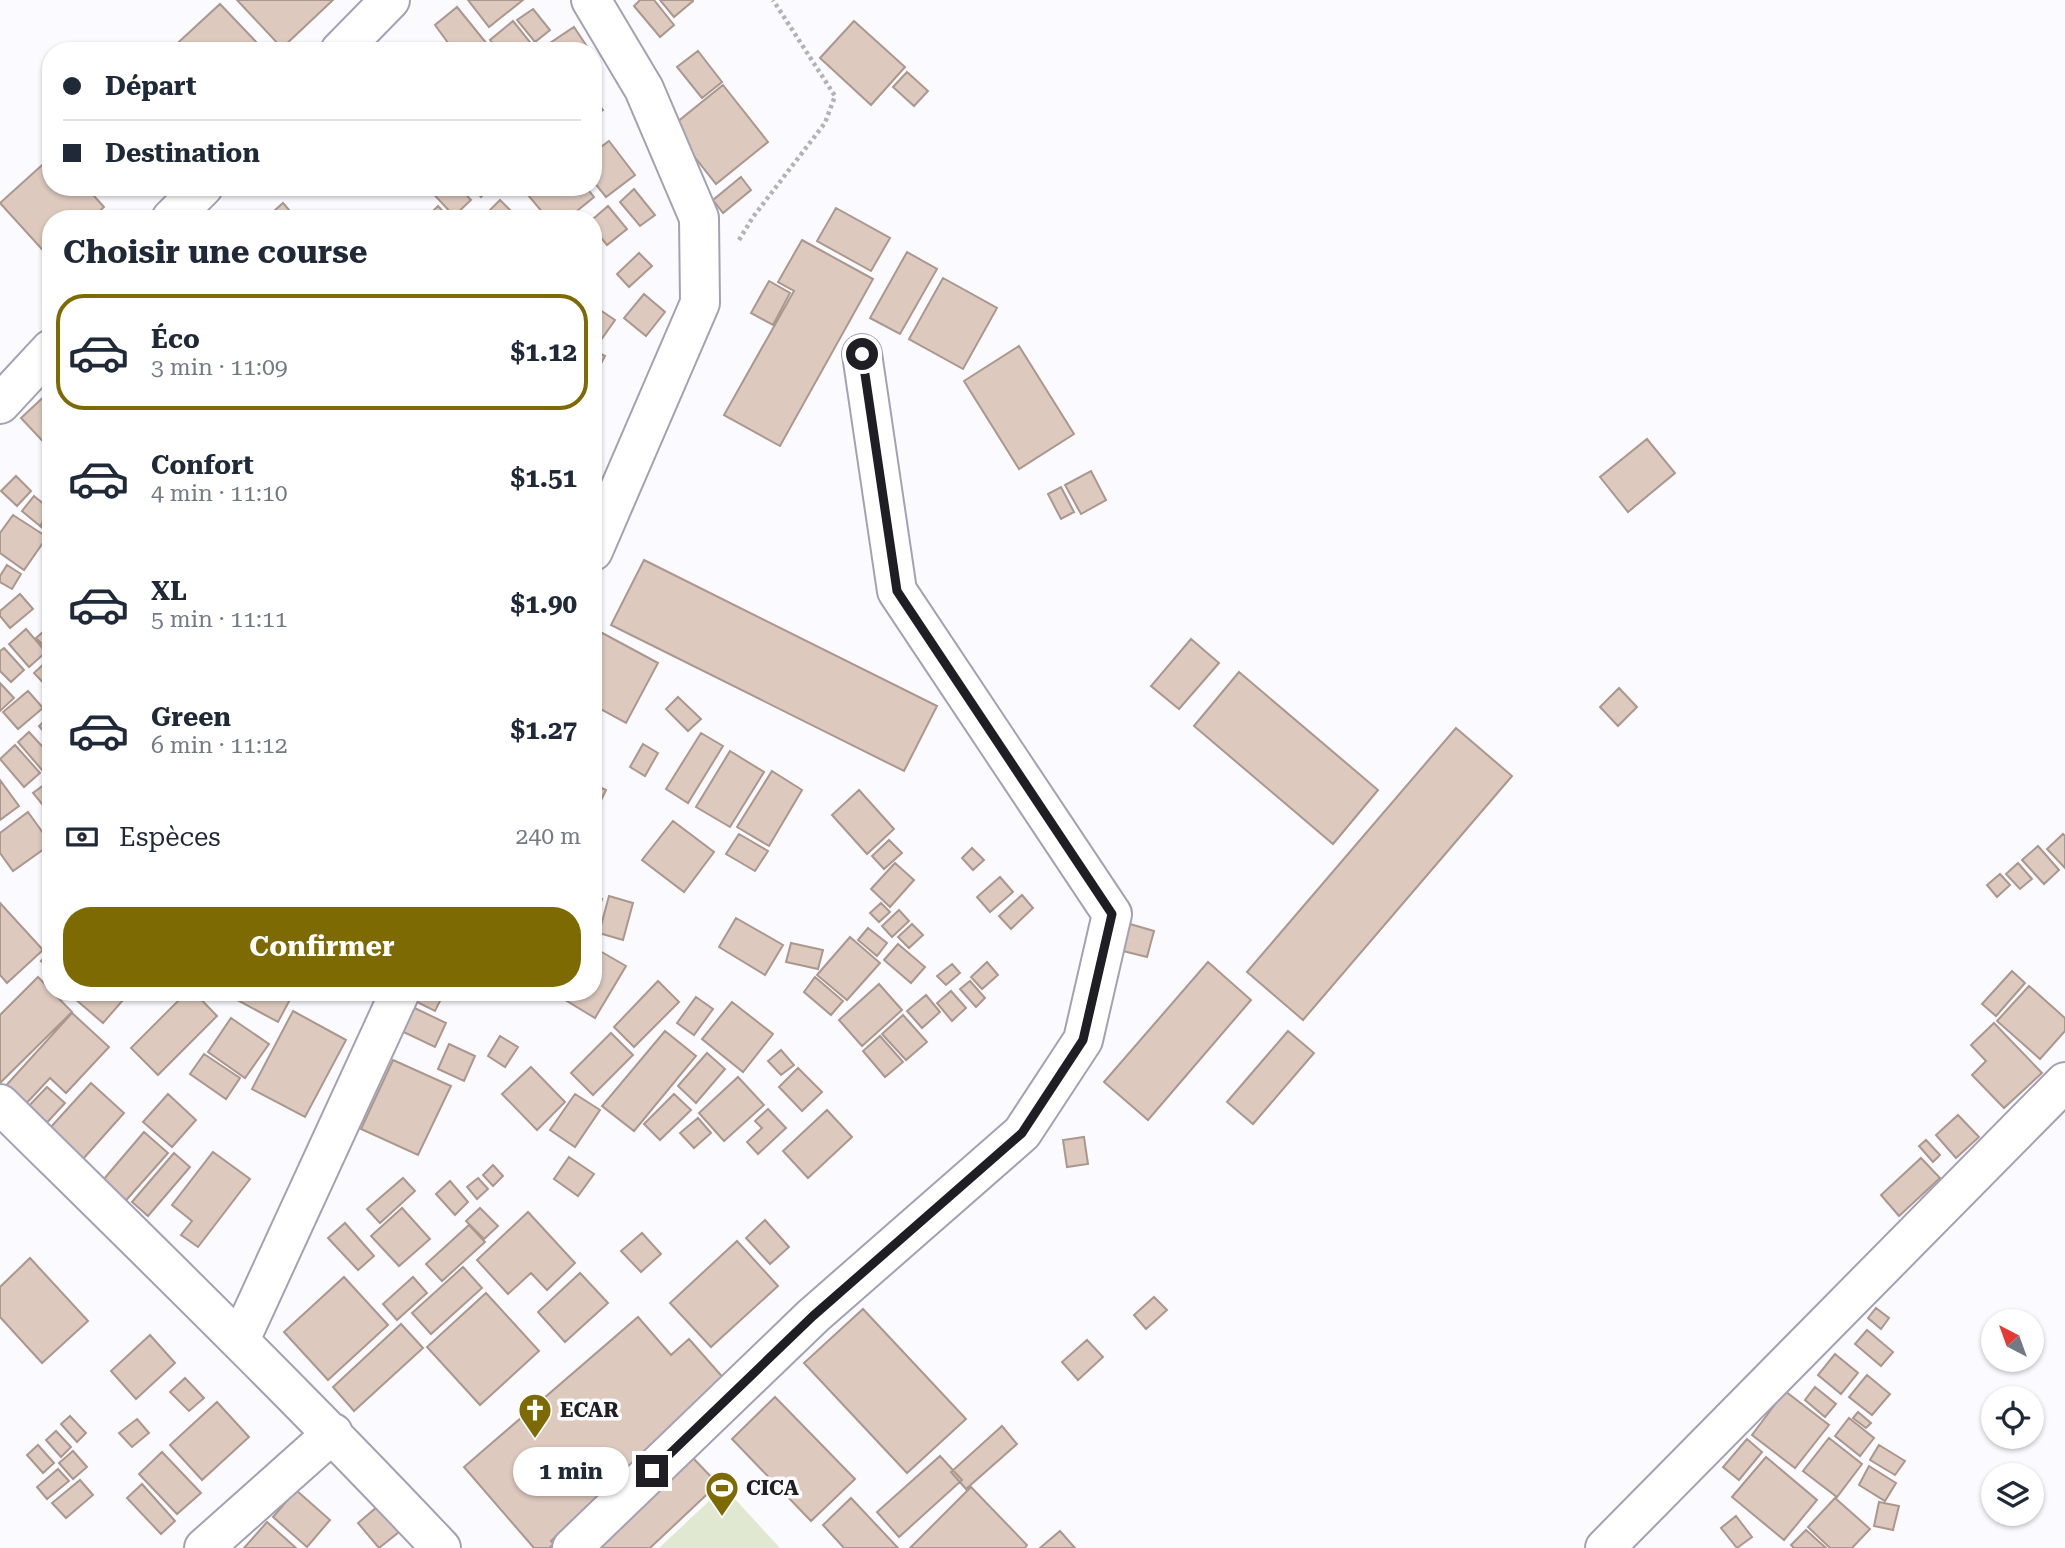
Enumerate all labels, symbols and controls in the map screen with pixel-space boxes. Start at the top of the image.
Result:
text: Départ [105,71,197,101]
text: Destination [105,138,260,168]
text: Choisir une course [63,233,367,271]
icon: car [67,321,130,384]
text: Éco [151,324,200,354]
text: $1.12 [511,337,577,367]
route start [846,338,878,370]
text: 3 min · 11:09 [151,354,288,381]
icon: car [67,447,130,510]
text: Confort [151,450,254,480]
text: $1.51 [511,463,577,493]
text: 4 min · 11:10 [151,480,288,507]
icon: car [67,573,130,636]
text: XL [151,576,187,606]
text: $1.90 [511,589,577,619]
text: 5 min · 11:11 [151,606,288,633]
icon: car [67,699,130,762]
text: Green [151,702,231,732]
text: $1.27 [511,715,577,745]
text: 6 min · 11:12 [151,732,288,759]
icon: cash [63,818,101,856]
text: Espèces [119,822,221,852]
text: 240 m [516,823,581,850]
button: Confirmer [63,907,581,987]
north arrow [1981,1309,2044,1372]
map controls [1981,1309,2044,1526]
button: locate [1981,1386,2044,1449]
church icon: ECAR [516,1391,554,1440]
place label: ECAR [560,1398,619,1422]
callout: 1 min [512,1446,628,1496]
route end [636,1455,668,1487]
text: 1 min [539,1458,603,1485]
button: layers [1981,1463,2044,1526]
sports icon: CICA [703,1469,741,1518]
place label: CICA [746,1476,799,1500]

